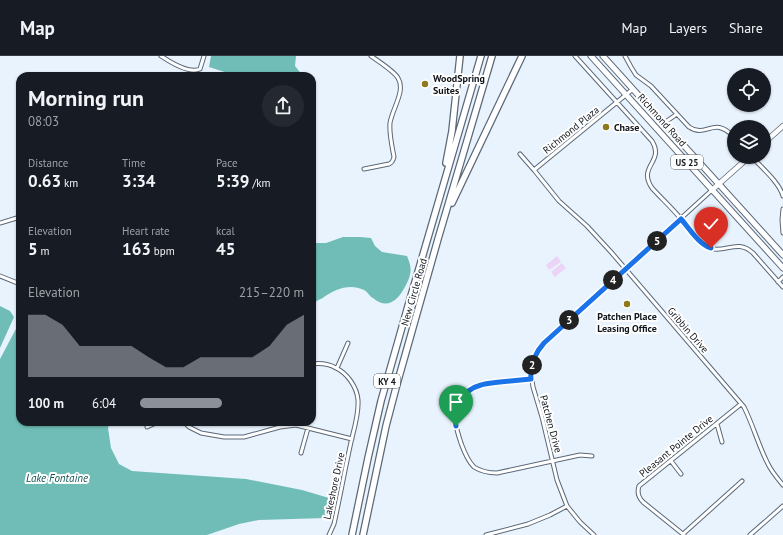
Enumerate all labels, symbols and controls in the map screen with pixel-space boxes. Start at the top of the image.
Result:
text: Map [20,16,55,40]
text: Map [621,19,647,37]
text: Layers [669,19,707,37]
text: Share [729,19,763,37]
map controls [727,68,771,164]
button: locate [727,68,771,112]
place label: WoodSpring Suites [433,72,485,97]
marker: WoodSpring Suites [420,79,430,89]
text: Morning run [28,84,144,112]
button: share [262,85,304,127]
street label: Richmond Road [635,91,689,149]
street label: Richmond Plaza [540,103,602,157]
text: 08:03 [28,113,59,130]
button: layers [727,120,771,164]
place label: Chase [614,121,639,134]
marker: Chase [601,122,611,132]
road number: US 25 [671,155,703,169]
text: Distance [28,156,68,170]
text: Time [122,156,146,170]
text: Pace [216,156,238,170]
text: 0.63 [28,170,61,192]
text: 3:34 [122,170,156,192]
text: 5:39 [216,170,250,192]
text: km [61,176,78,190]
text: /km [250,176,271,190]
pin [694,207,728,248]
icon: check [700,213,722,235]
text: Elevation [28,224,72,238]
text: Heart rate [122,224,170,238]
text: kcal [216,224,235,238]
pin: 5 [647,231,667,251]
text: 5 [654,234,660,248]
text: 5 [28,238,38,260]
text: 163 [122,238,151,260]
text: 45 [216,238,235,260]
text: m [38,244,50,258]
text: bpm [151,244,175,258]
street label: New Circle Road [398,257,430,327]
pin: 4 [603,270,623,290]
text: 4 [610,273,616,287]
text: Elevation [28,284,80,301]
text: 215–220 m [239,284,304,301]
marker: Patchen Place Leasing Office [622,299,632,309]
street label: Gribbin Drive [665,305,711,355]
pin: 3 [559,310,579,330]
place label: Patchen Place Leasing Office [597,310,657,335]
text: 3 [566,313,572,327]
pin: 2 [522,355,542,375]
text: 2 [529,358,535,372]
road number: KY 4 [374,374,400,388]
pin [439,385,473,426]
icon: arrive [445,391,467,413]
street label: Patchen Drive [537,394,565,454]
text: 100 m [28,395,64,412]
text: 6:04 [92,395,116,412]
street label: Pleasant Pointe Drive [636,412,716,480]
street label: Lakeshore Drive [321,451,347,521]
water label: Lake Fontaine [26,471,88,485]

